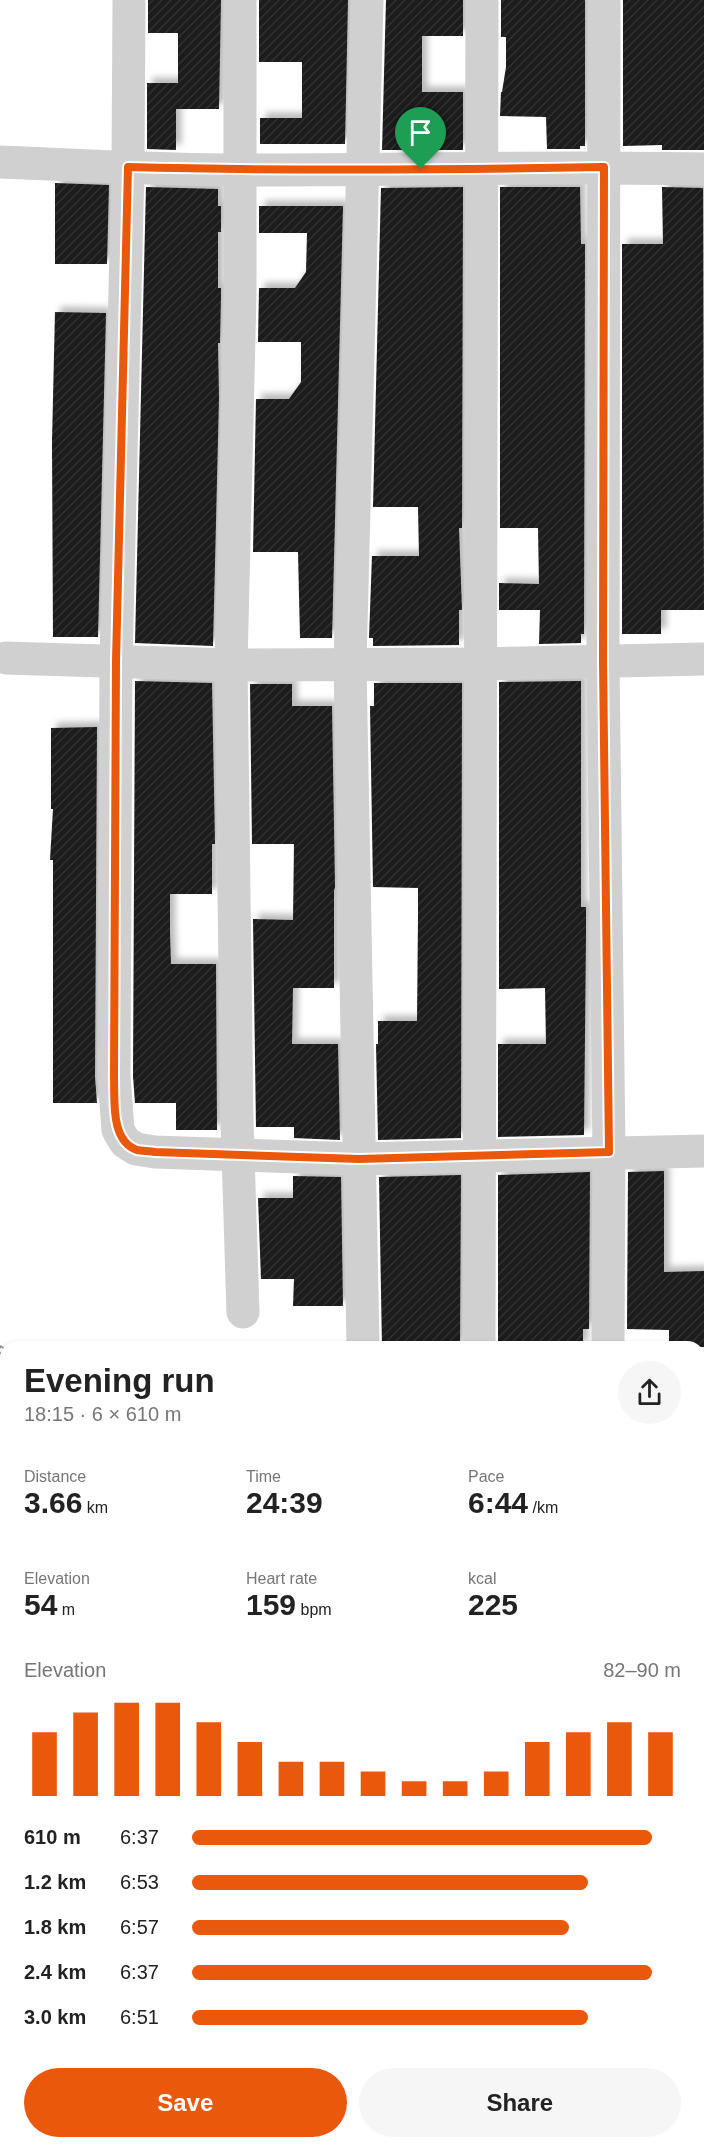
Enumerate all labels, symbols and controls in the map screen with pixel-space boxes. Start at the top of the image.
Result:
pin [395,107,446,169]
icon: arrive [404,116,437,149]
button: share [618,1361,681,1424]
text: Evening run [24,1362,215,1399]
text: 18:15 · 6 × 610 m [24,1403,181,1425]
text: Distance [24,1468,86,1485]
text: Time [246,1468,281,1485]
text: Pace [468,1468,504,1485]
text: 3.66 [24,1486,82,1519]
text: 24:39 [246,1486,323,1519]
text: 6:44 [468,1486,528,1519]
text: km [82,1499,108,1516]
text: /km [528,1499,558,1516]
text: Elevation [24,1570,90,1587]
text: Heart rate [246,1570,317,1587]
text: kcal [468,1570,496,1587]
text: 54 [24,1588,57,1621]
text: 159 [246,1588,296,1621]
text: 225 [468,1588,518,1621]
text: m [57,1601,75,1618]
text: bpm [296,1601,332,1618]
text: Elevation [24,1659,106,1681]
text: 82–90 m [603,1659,681,1681]
text: 610 m [24,1826,81,1848]
text: 6:37 [120,1826,159,1848]
text: 1.2 km [24,1871,86,1893]
text: 6:53 [120,1871,159,1893]
text: 1.8 km [24,1916,86,1938]
text: 6:57 [120,1916,159,1938]
text: 2.4 km [24,1961,86,1983]
text: 6:37 [120,1961,159,1983]
text: 3.0 km [24,2006,86,2028]
text: 6:51 [120,2006,159,2028]
button: Save [24,2068,347,2137]
button: Share [359,2068,681,2137]

